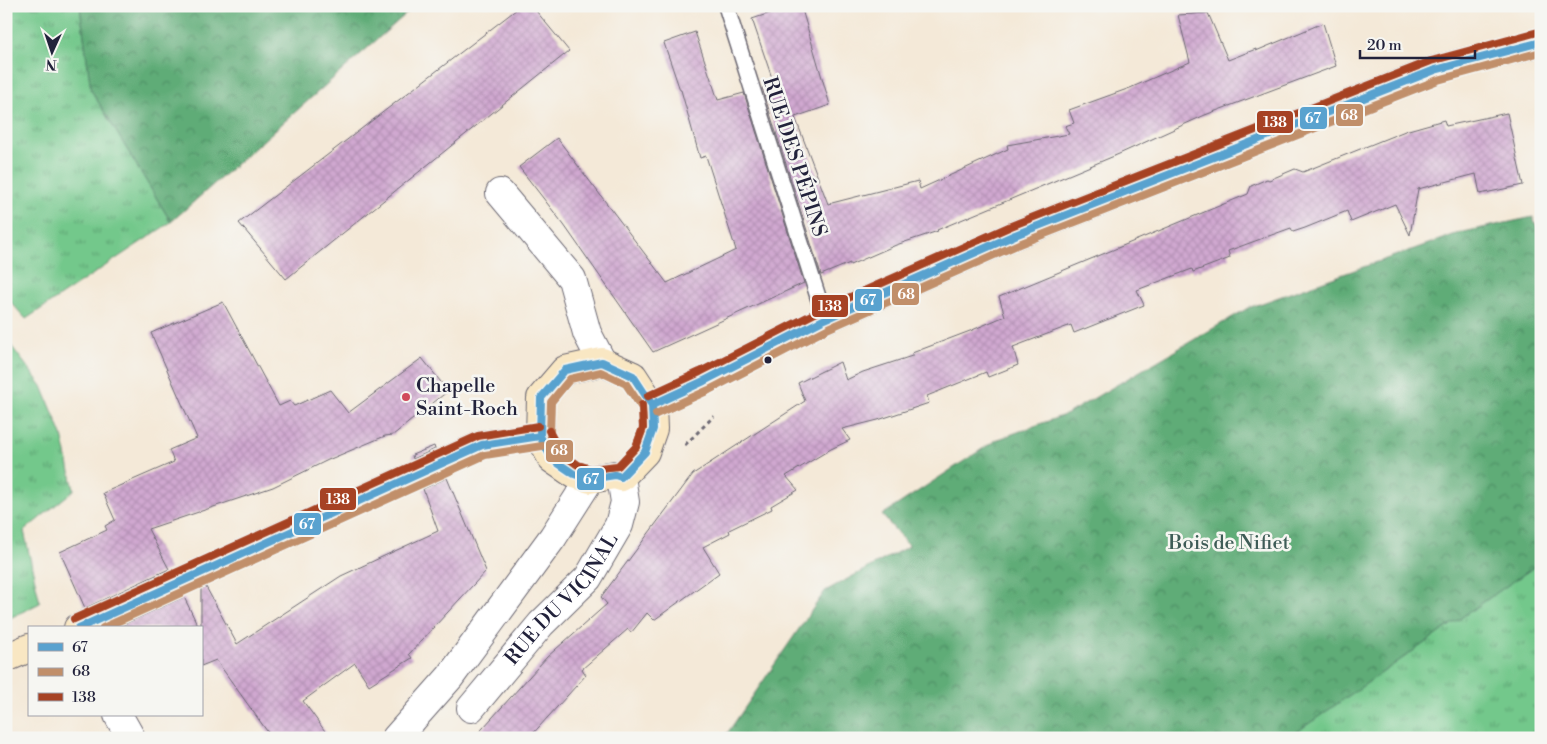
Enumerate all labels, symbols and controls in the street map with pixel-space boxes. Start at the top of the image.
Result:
north arrow [28,28,78,78]
scale bar [1360,28,1474,60]
text: 20 m [1367,36,1402,55]
text: N [45,55,57,73]
street label: RUE DES PÉPINS [756,74,833,240]
line badge: 68 [1335,103,1364,127]
line badge: 67 [1299,106,1328,130]
text: 68 [1340,107,1358,125]
line badge: 138 [1256,110,1294,134]
text: 67 [1305,110,1322,128]
text: 138 [1263,114,1287,132]
line badge: 68 [891,282,920,306]
text: 68 [897,286,915,304]
line badge: 67 [854,288,883,312]
text: 67 [860,292,877,310]
line badge: 138 [811,294,849,318]
text: 138 [818,298,842,316]
unlabelled marker [763,355,773,365]
place label: Chapelle Saint-Roch [416,374,518,422]
marker: Chapelle Saint-Roch [400,391,412,403]
line badge: 68 [545,439,574,463]
text: 68 [550,442,568,460]
line badge: 67 [576,467,605,491]
text: 67 [583,471,600,489]
line badge: 138 [319,487,357,511]
text: 138 [326,491,350,509]
line badge: 67 [293,512,322,536]
text: 67 [299,516,316,534]
street label: RUE DU VICINAL [499,529,624,670]
park label: Bois de Nifiet [1167,531,1290,556]
legend [28,626,202,716]
text: 67 [72,638,88,657]
text: 68 [72,662,90,681]
text: 138 [72,688,96,707]

